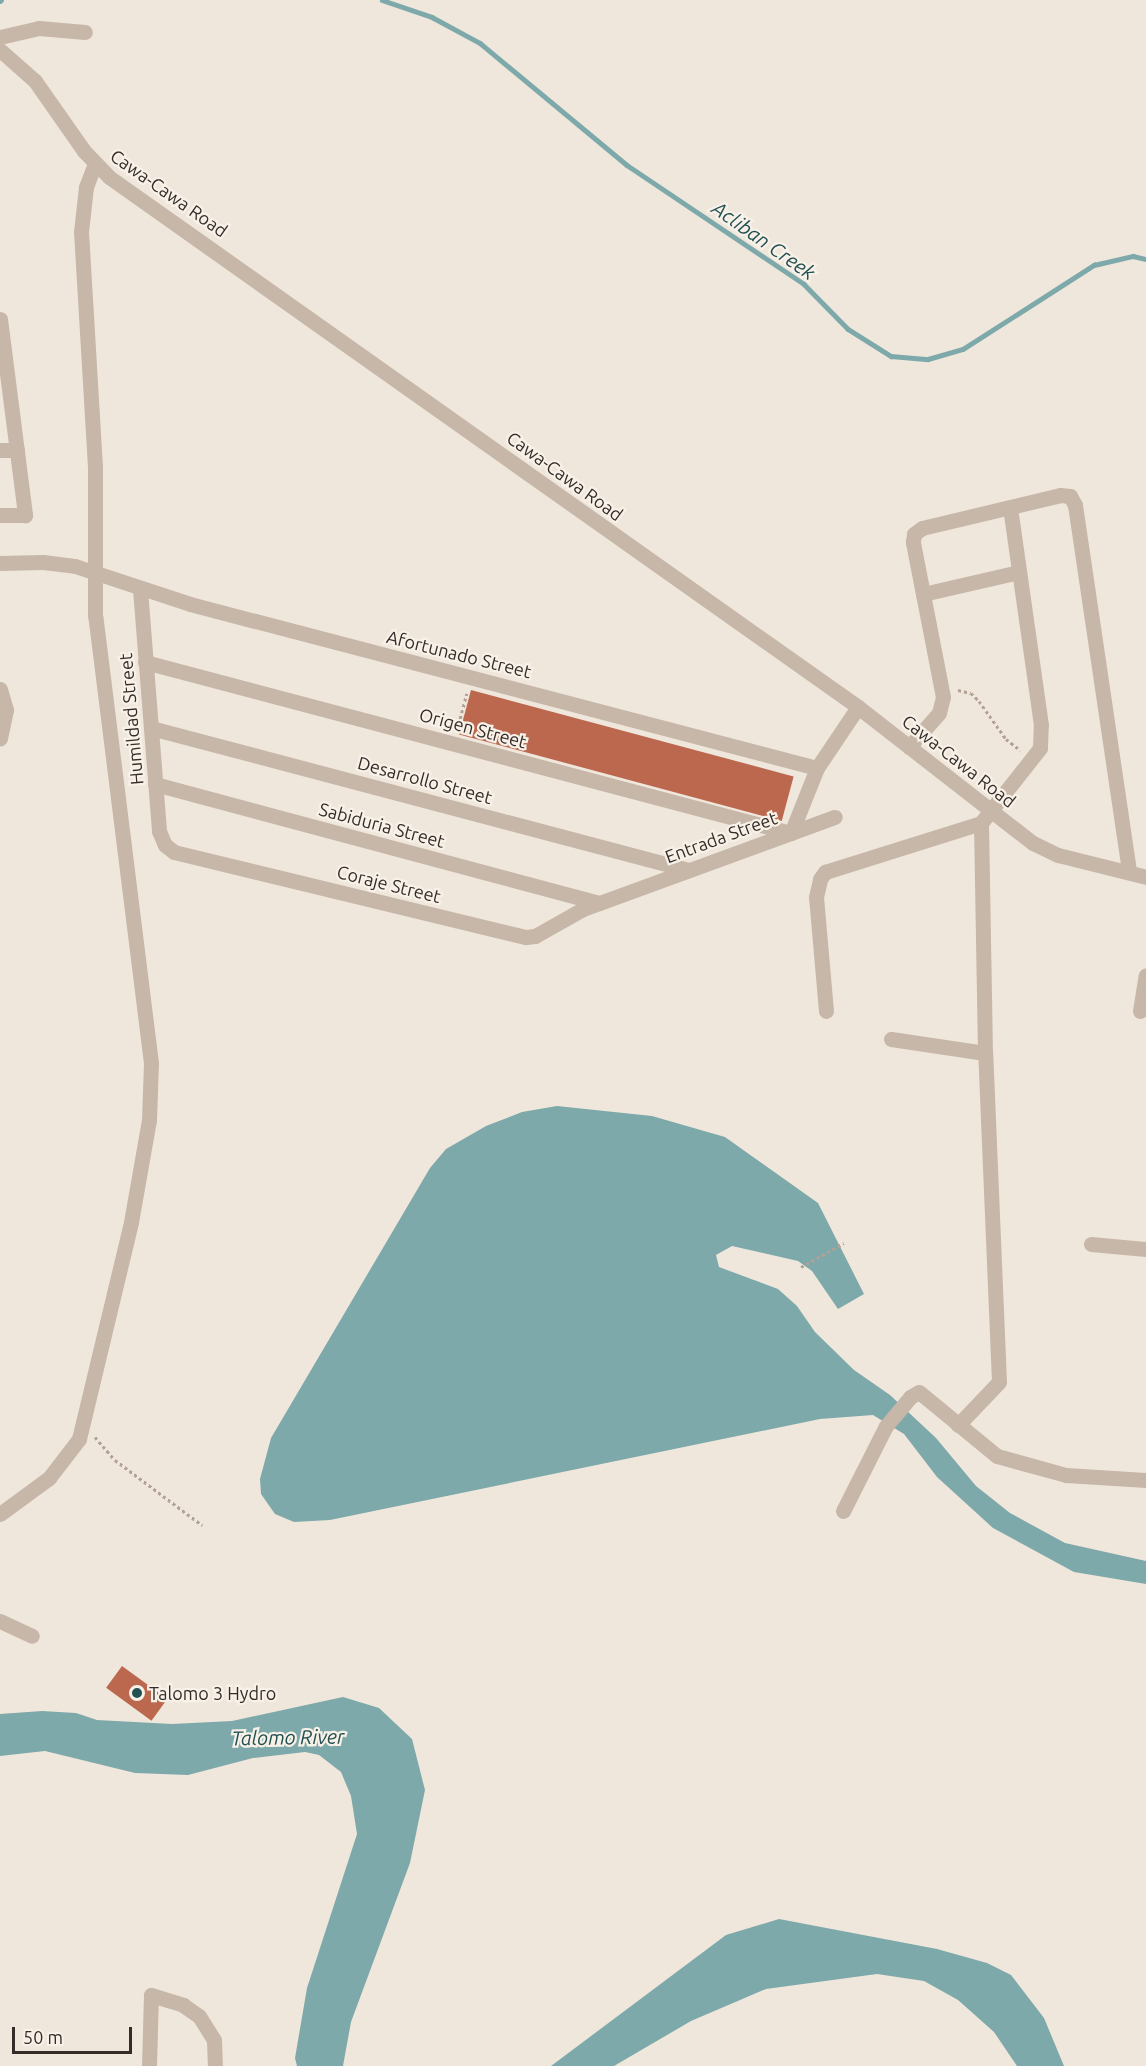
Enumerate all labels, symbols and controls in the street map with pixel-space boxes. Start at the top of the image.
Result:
street label: Cawa-Cawa Road [106,145,232,241]
water label: Acliban Creek [708,195,820,285]
street label: Cawa-Cawa Road [503,427,627,525]
street label: Afortunado Street [384,626,534,682]
street label: Humildad Street [114,652,148,786]
street label: Origen Street [417,703,529,753]
street label: Cawa-Cawa Road [898,710,1020,812]
street label: Desarrollo Street [355,752,495,808]
street label: Sabiduria Street [317,798,447,852]
street label: Entrada Street [662,807,780,867]
street label: Coraje Street [335,861,443,907]
place label: Talomo 3 Hydro [149,1682,276,1704]
marker: Talomo 3 Hydro [130,1686,144,1700]
water label: Talomo River [231,1724,345,1750]
scale bar [15,2015,135,2053]
text: 50 m [23,2027,63,2047]

